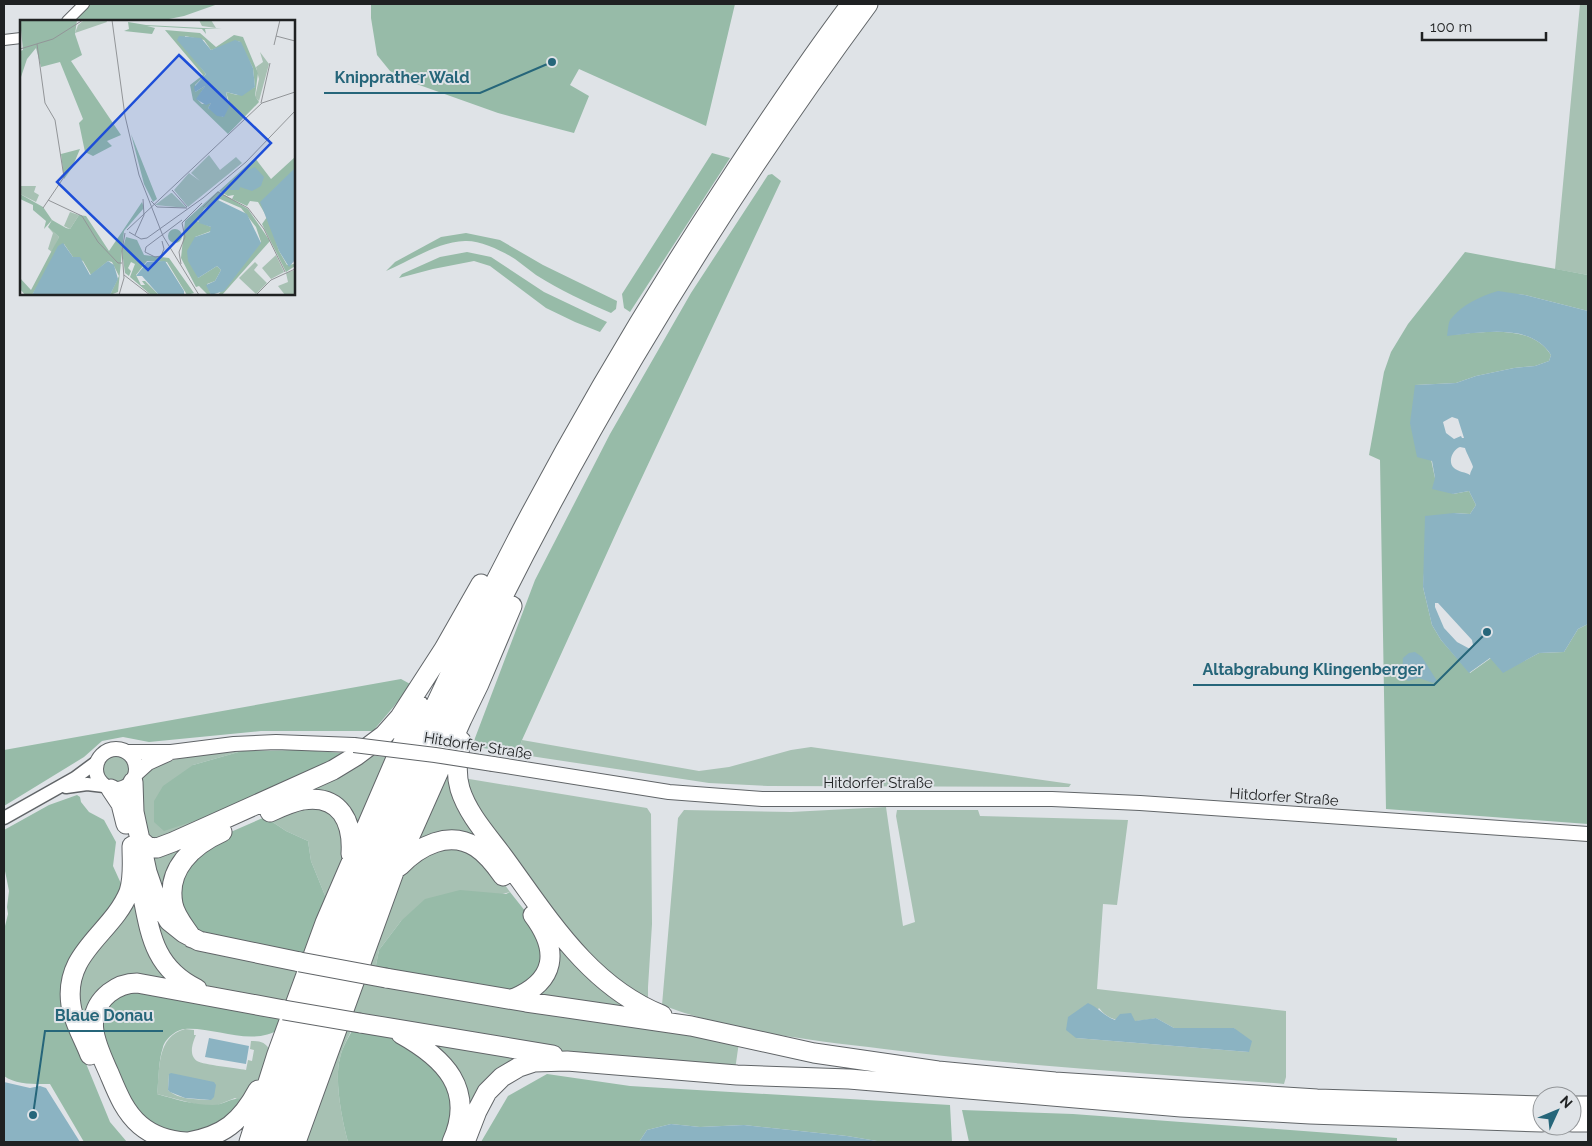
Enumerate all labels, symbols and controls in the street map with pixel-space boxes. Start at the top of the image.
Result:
scale bar [1422,10,1546,42]
text: 100 m [1430,18,1472,36]
inset map [20,20,295,295]
callout: Knipprather Wald [324,62,480,93]
text: Knipprather Wald [334,68,470,87]
callout: Altabgrabung Klingenberger [1193,654,1434,685]
text: Altabgrabung Klingenberger [1203,660,1423,679]
street label: Hitdorfer Straße [423,729,534,763]
street label: Hitdorfer Straße [823,774,933,792]
street label: Hitdorfer Straße [1229,784,1339,810]
callout: Blaue Donau [45,1000,163,1031]
text: Blaue Donau [55,1006,153,1025]
north arrow [1532,1086,1582,1136]
text: N [1557,1093,1576,1111]

